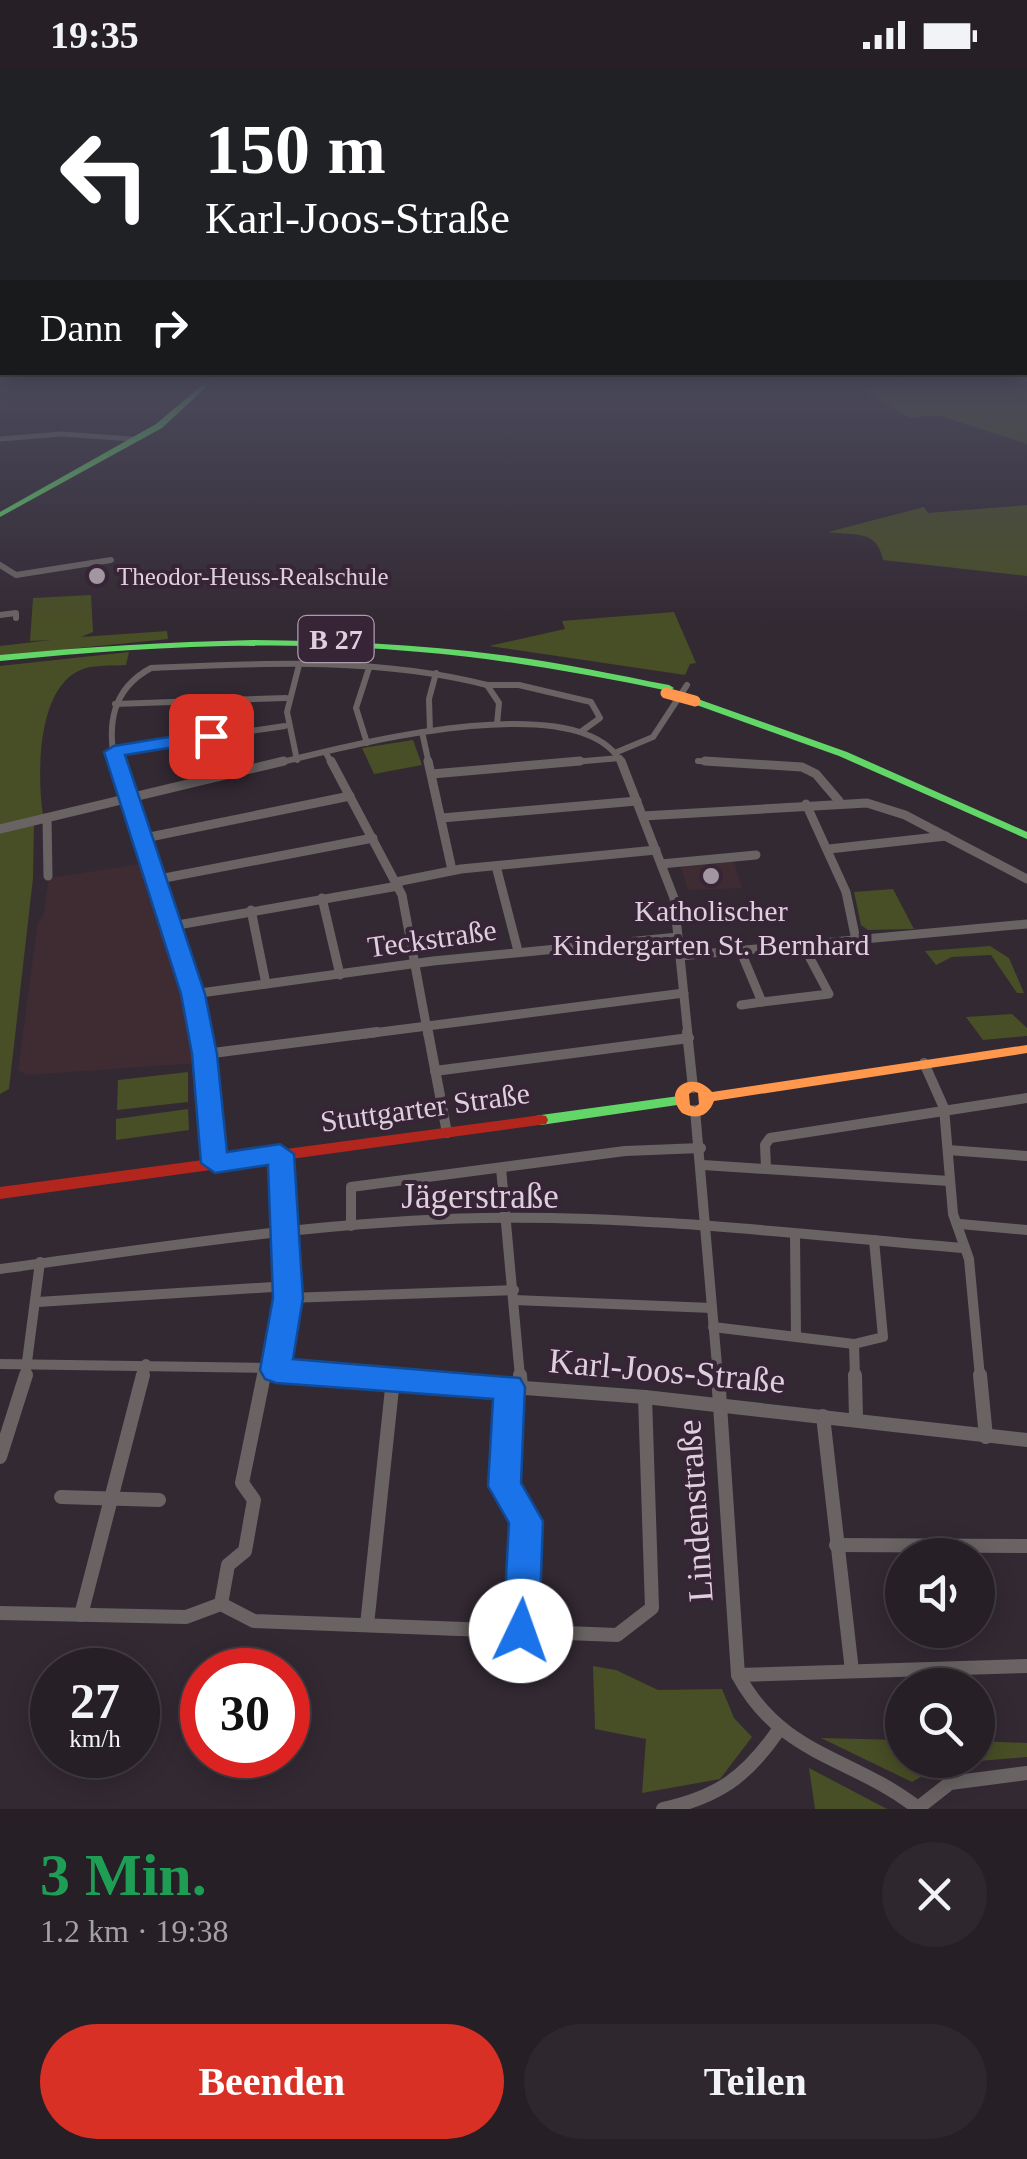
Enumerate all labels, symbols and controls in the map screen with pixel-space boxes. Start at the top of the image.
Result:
text: 19:35 [50,14,139,56]
icon: left [40,110,170,240]
text: 150 m [205,111,386,188]
text: Karl-Joos-Straße [205,193,510,243]
icon: right [142,300,197,355]
text: Dann [40,307,122,349]
place label: Theodor-Heuss-Realschule [117,563,389,590]
marker: Theodor-Heuss-Realschule [86,565,108,587]
road number: B 27 [298,616,374,662]
pin [169,694,254,779]
icon: arrive [184,709,239,764]
marker: Katholischer Kindergarten St. Bernhard [700,865,722,887]
place label: Katholischer Kindergarten St. Bernhard [553,894,869,961]
street label: Teckstraße [366,913,498,963]
street label: Stuttgarter Straße [318,1076,532,1138]
street label: Jägerstraße [401,1177,559,1216]
street label: Karl-Joos-Straße [547,1341,787,1401]
street label: Lindenstraße [669,1419,721,1603]
map controls [885,1538,995,1778]
button: sound [885,1538,995,1648]
position arrow [469,1579,573,1683]
speed limit sign: 30 [180,1648,310,1778]
button: search [885,1668,995,1778]
text: 27 [70,1673,120,1729]
text: km/h [69,1725,121,1752]
text: 3 Min. [40,1842,207,1908]
button: close [882,1842,987,1947]
text: 1.2 km · 19:38 [40,1913,228,1949]
button: Beenden [40,2024,504,2139]
button: Teilen [524,2024,987,2139]

